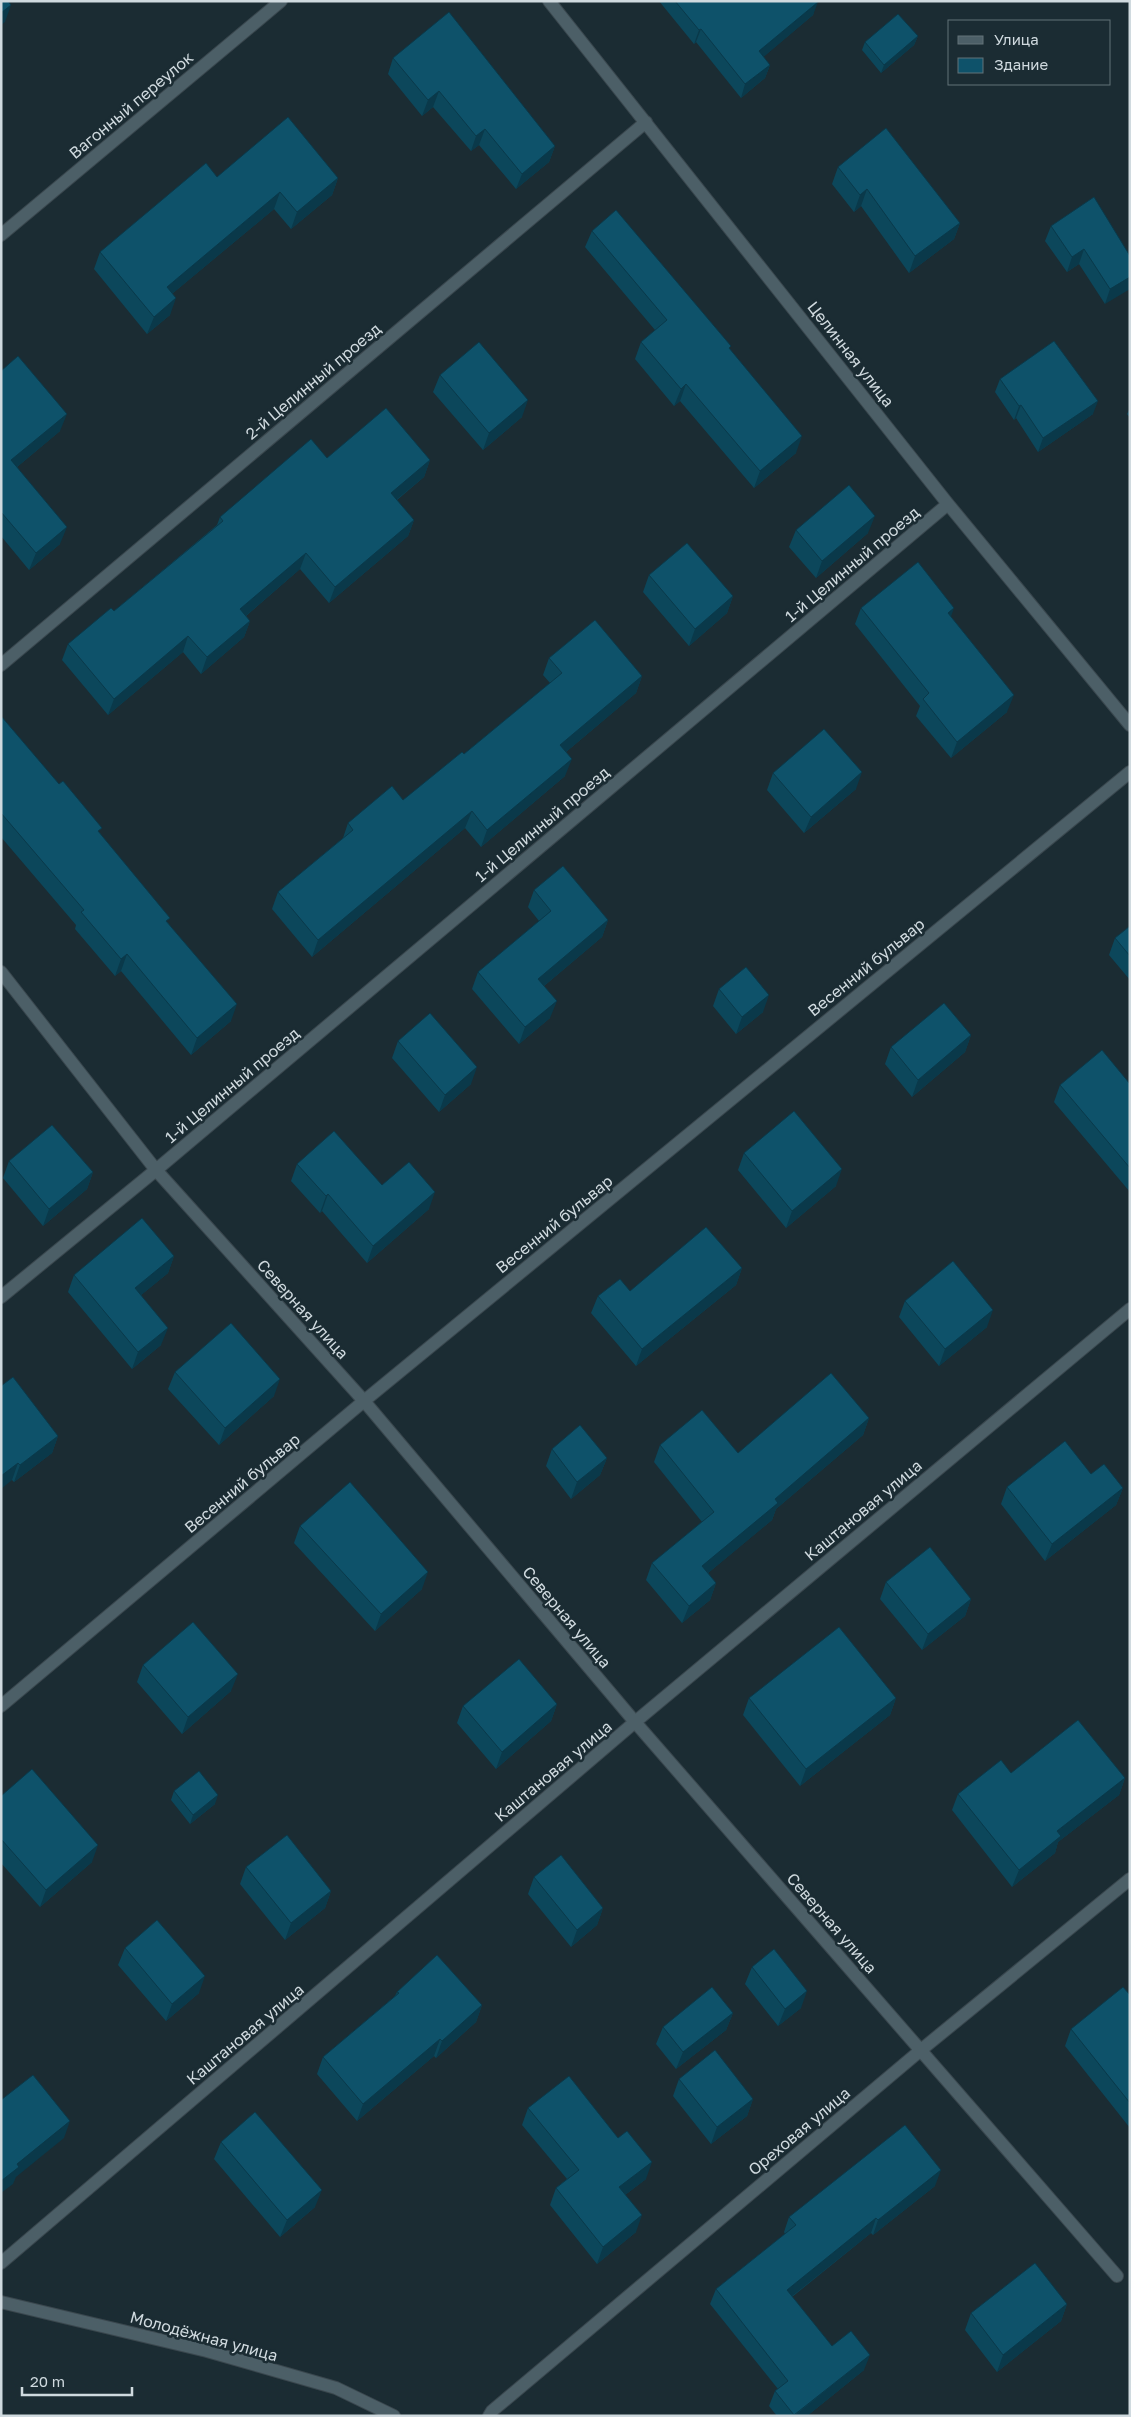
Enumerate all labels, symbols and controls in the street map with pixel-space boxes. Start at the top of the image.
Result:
legend [948,20,1111,85]
text: Улица [994,30,1039,48]
street label: Вагонный переулок [65,47,197,163]
text: Здание [994,55,1048,73]
street label: Целинная улица [803,297,899,411]
street label: 2-й Целинный проезд [241,318,385,444]
street label: 1-й Целинный проезд [781,502,924,626]
street label: 1-й Целинный проезд [471,762,614,886]
street label: Весенний бульвар [804,914,929,1020]
street label: 1-й Целинный проезд [161,1023,304,1147]
street label: Весенний бульвар [492,1171,617,1277]
street label: Северная улица [253,1255,353,1363]
street label: Весенний бульвар [180,1429,304,1537]
street label: Каштановая улица [800,1455,926,1565]
street label: Северная улица [518,1562,616,1672]
street label: Каштановая улица [490,1716,616,1826]
street label: Северная улица [783,1868,881,1978]
street label: Каштановая улица [182,1979,308,2089]
street label: Ореховая улица [744,2083,854,2179]
street label: Молодёжная улица [128,2307,280,2365]
scale bar [22,2364,132,2396]
text: 20 m [30,2372,65,2390]

